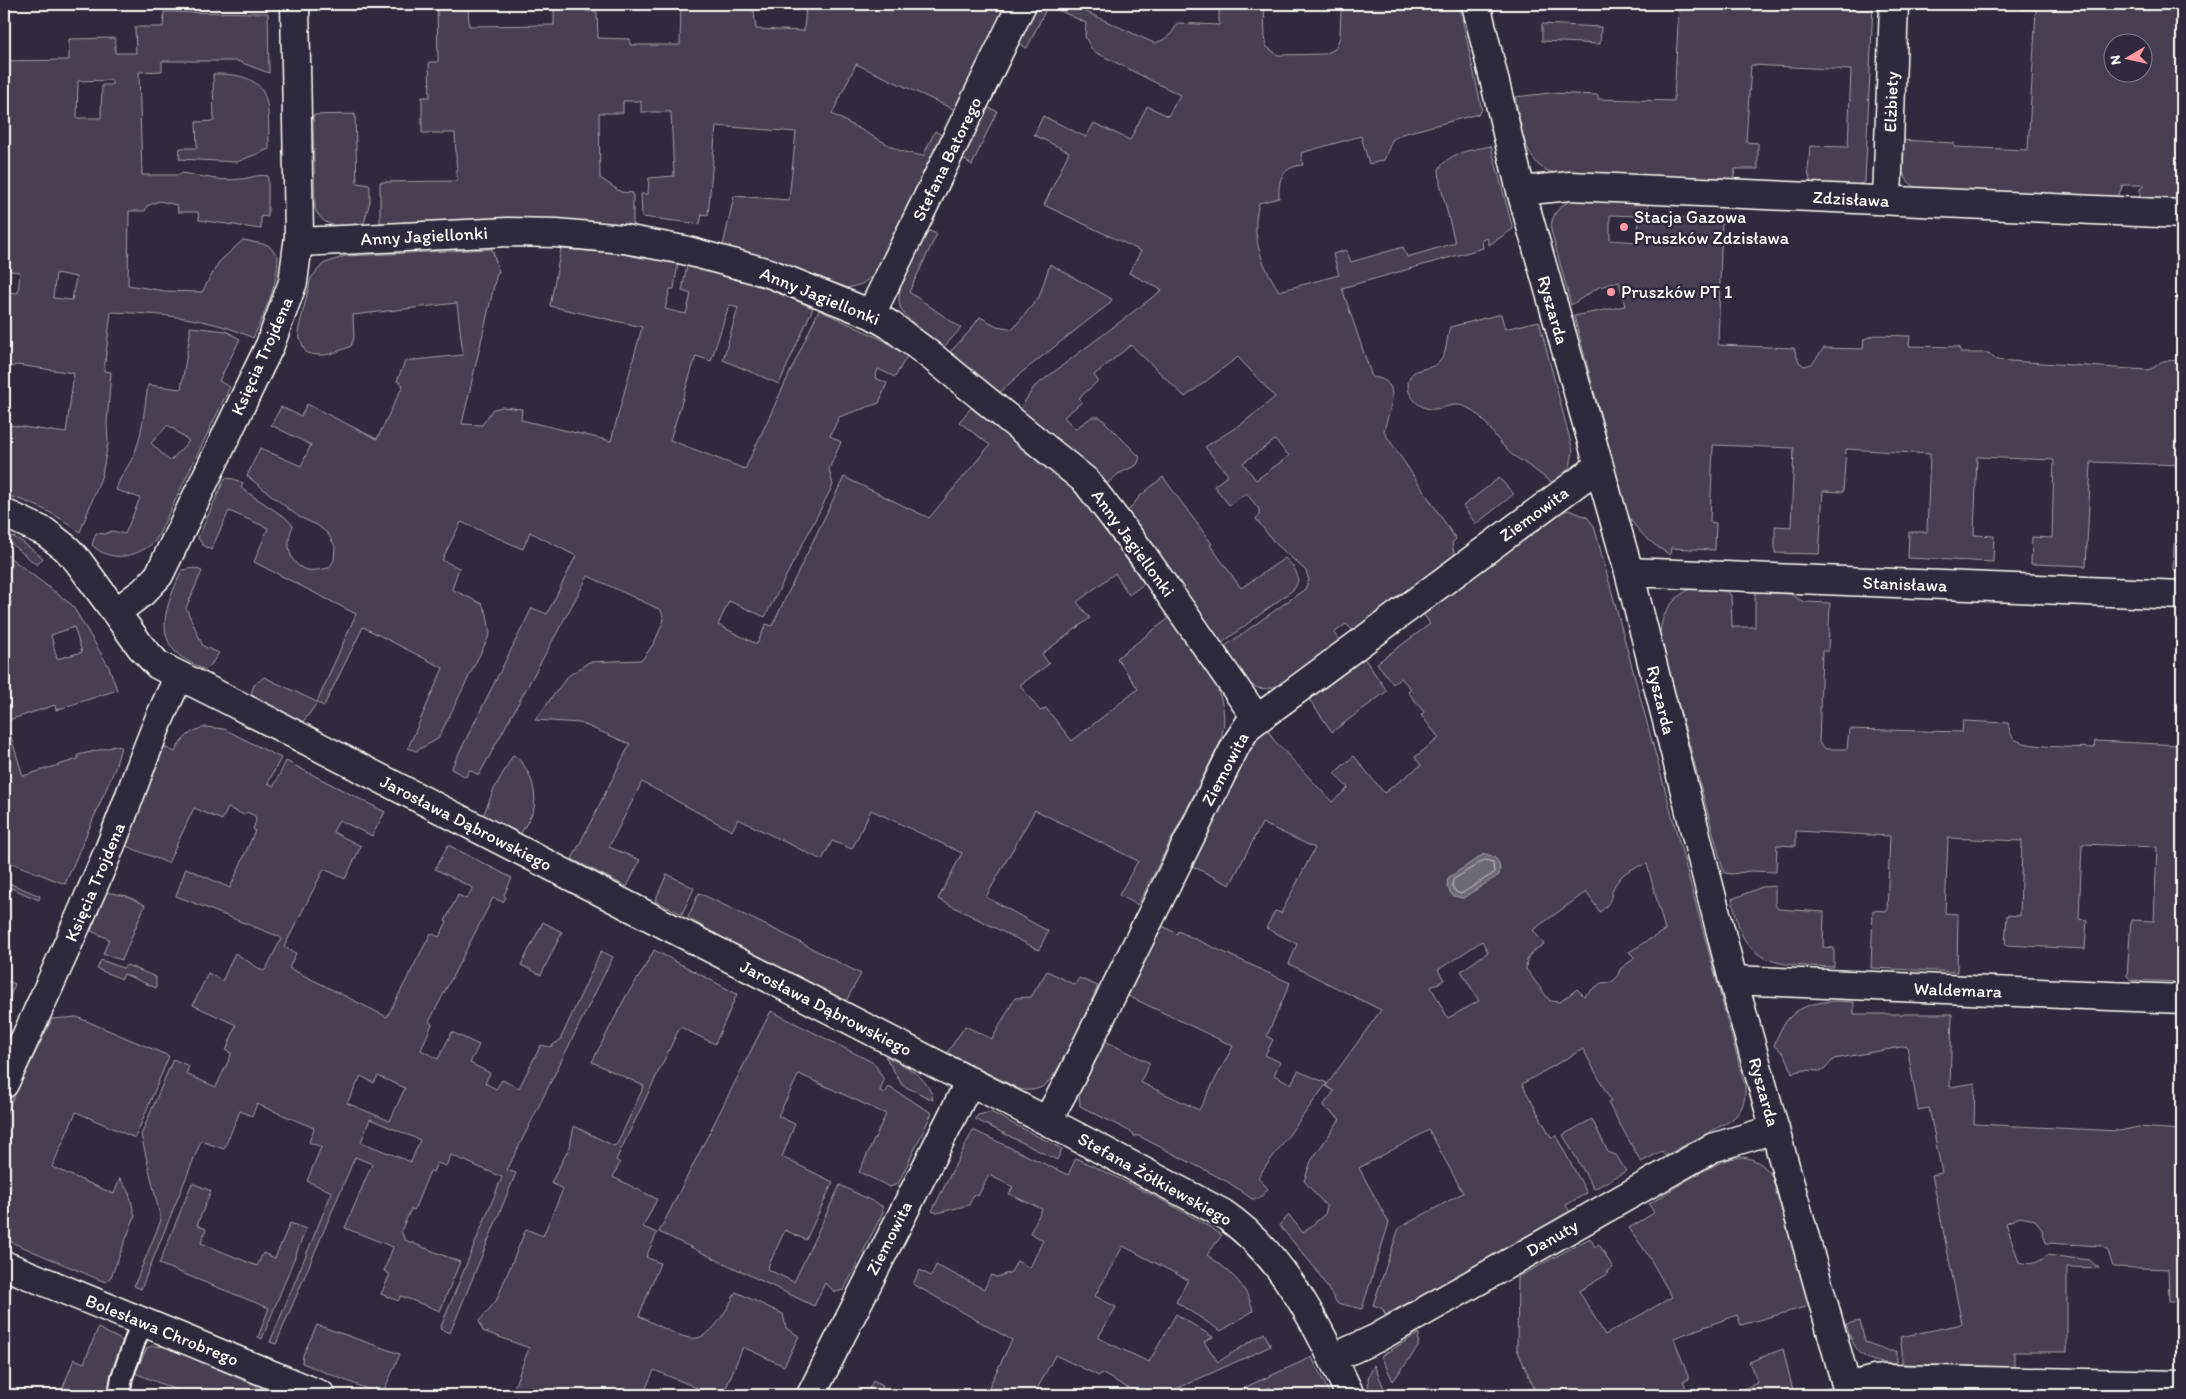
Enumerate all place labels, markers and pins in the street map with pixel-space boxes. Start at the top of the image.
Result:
place label: Stacja Gazowa Pruszków Zdzisława [1634,206,1790,249]
marker: Stacja Gazowa Pruszków Zdzisława [1618,221,1630,233]
place label: Pruszków PT 1 [1621,281,1732,303]
marker: Pruszków PT 1 [1605,286,1617,298]

